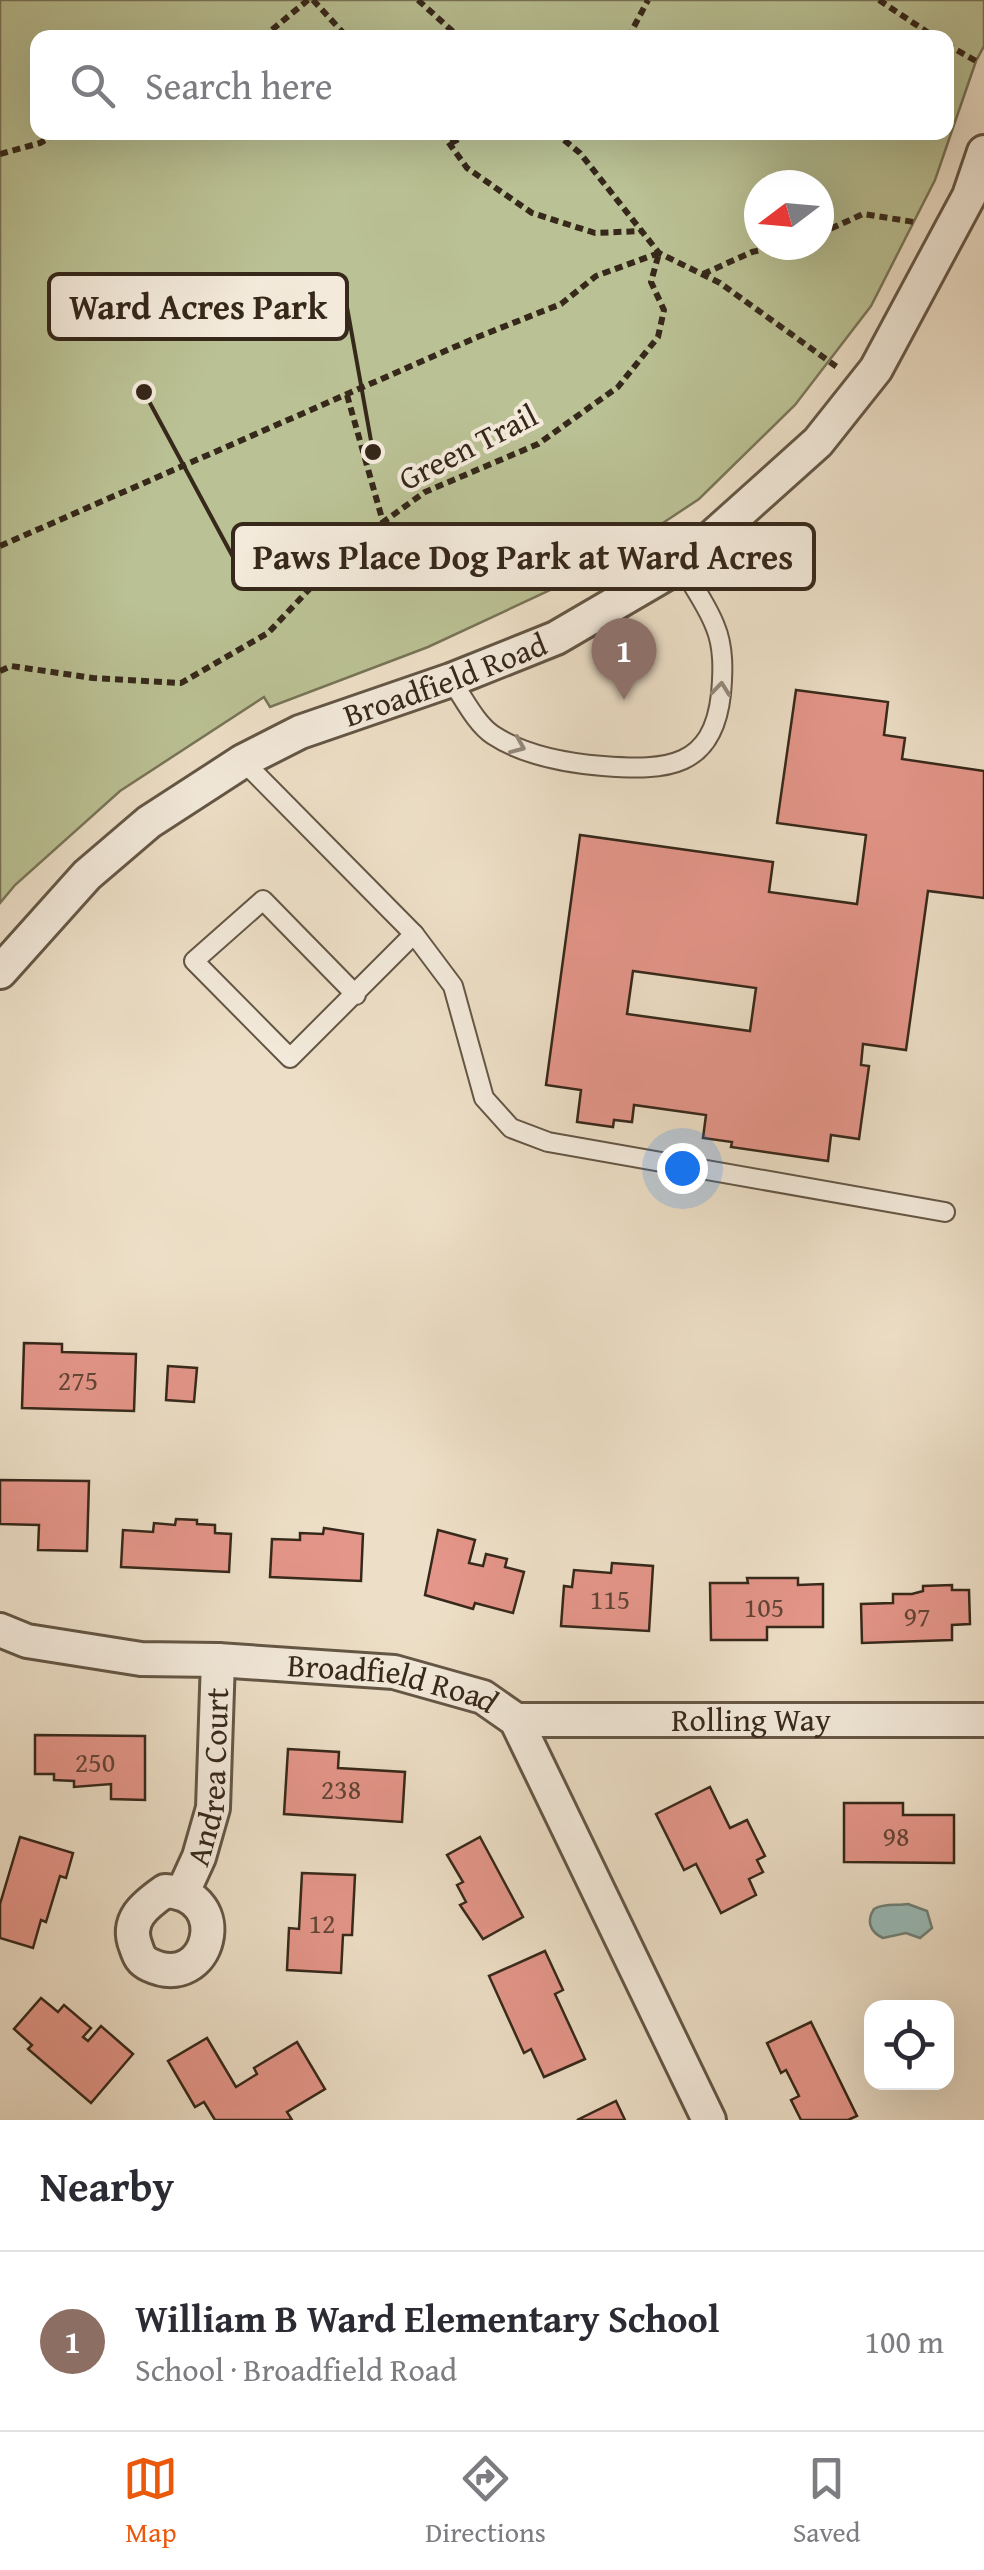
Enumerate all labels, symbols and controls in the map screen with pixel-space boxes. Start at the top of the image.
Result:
search box [30,30,954,140]
text: Search here [145,57,333,113]
icon: search [65,58,120,113]
north arrow [744,170,834,260]
callout: Ward Acres Park [49,274,347,339]
text: Ward Acres Park [69,281,328,332]
street label: Green Trail [390,391,546,502]
callout: Paws Place Dog Park at Ward Acres [233,524,814,589]
text: Paws Place Dog Park at Ward Acres [253,531,793,582]
pin: 1 [592,618,656,700]
street label: Broadfield Road [337,620,554,738]
one-way arrow [710,681,732,697]
one-way arrow [508,735,526,755]
your location [657,1143,708,1194]
house number: 275 [58,1359,98,1400]
house number: 115 [590,1578,630,1619]
house number: 105 [744,1586,784,1627]
house number: 97 [904,1595,930,1636]
street label: Broadfield Road [286,1641,509,1724]
street label: Andrea Court [174,1687,240,1871]
street label: Rolling Way [671,1696,831,1743]
house number: 250 [75,1741,115,1782]
house number: 238 [321,1768,361,1809]
house number: 98 [883,1815,909,1856]
house number: 12 [309,1902,335,1943]
map controls [864,2000,954,2090]
button: locate [864,2000,954,2090]
text: Nearby [40,2155,174,2216]
text: William B Ward Elementary School [135,2290,720,2346]
text: 1 [64,2318,81,2365]
text: 100 m [865,2318,944,2365]
text: School · Broadfield Road [135,2346,457,2393]
tab: Map [123,2451,178,2552]
tab: Directions [425,2451,546,2552]
tab: Saved [793,2451,861,2552]

